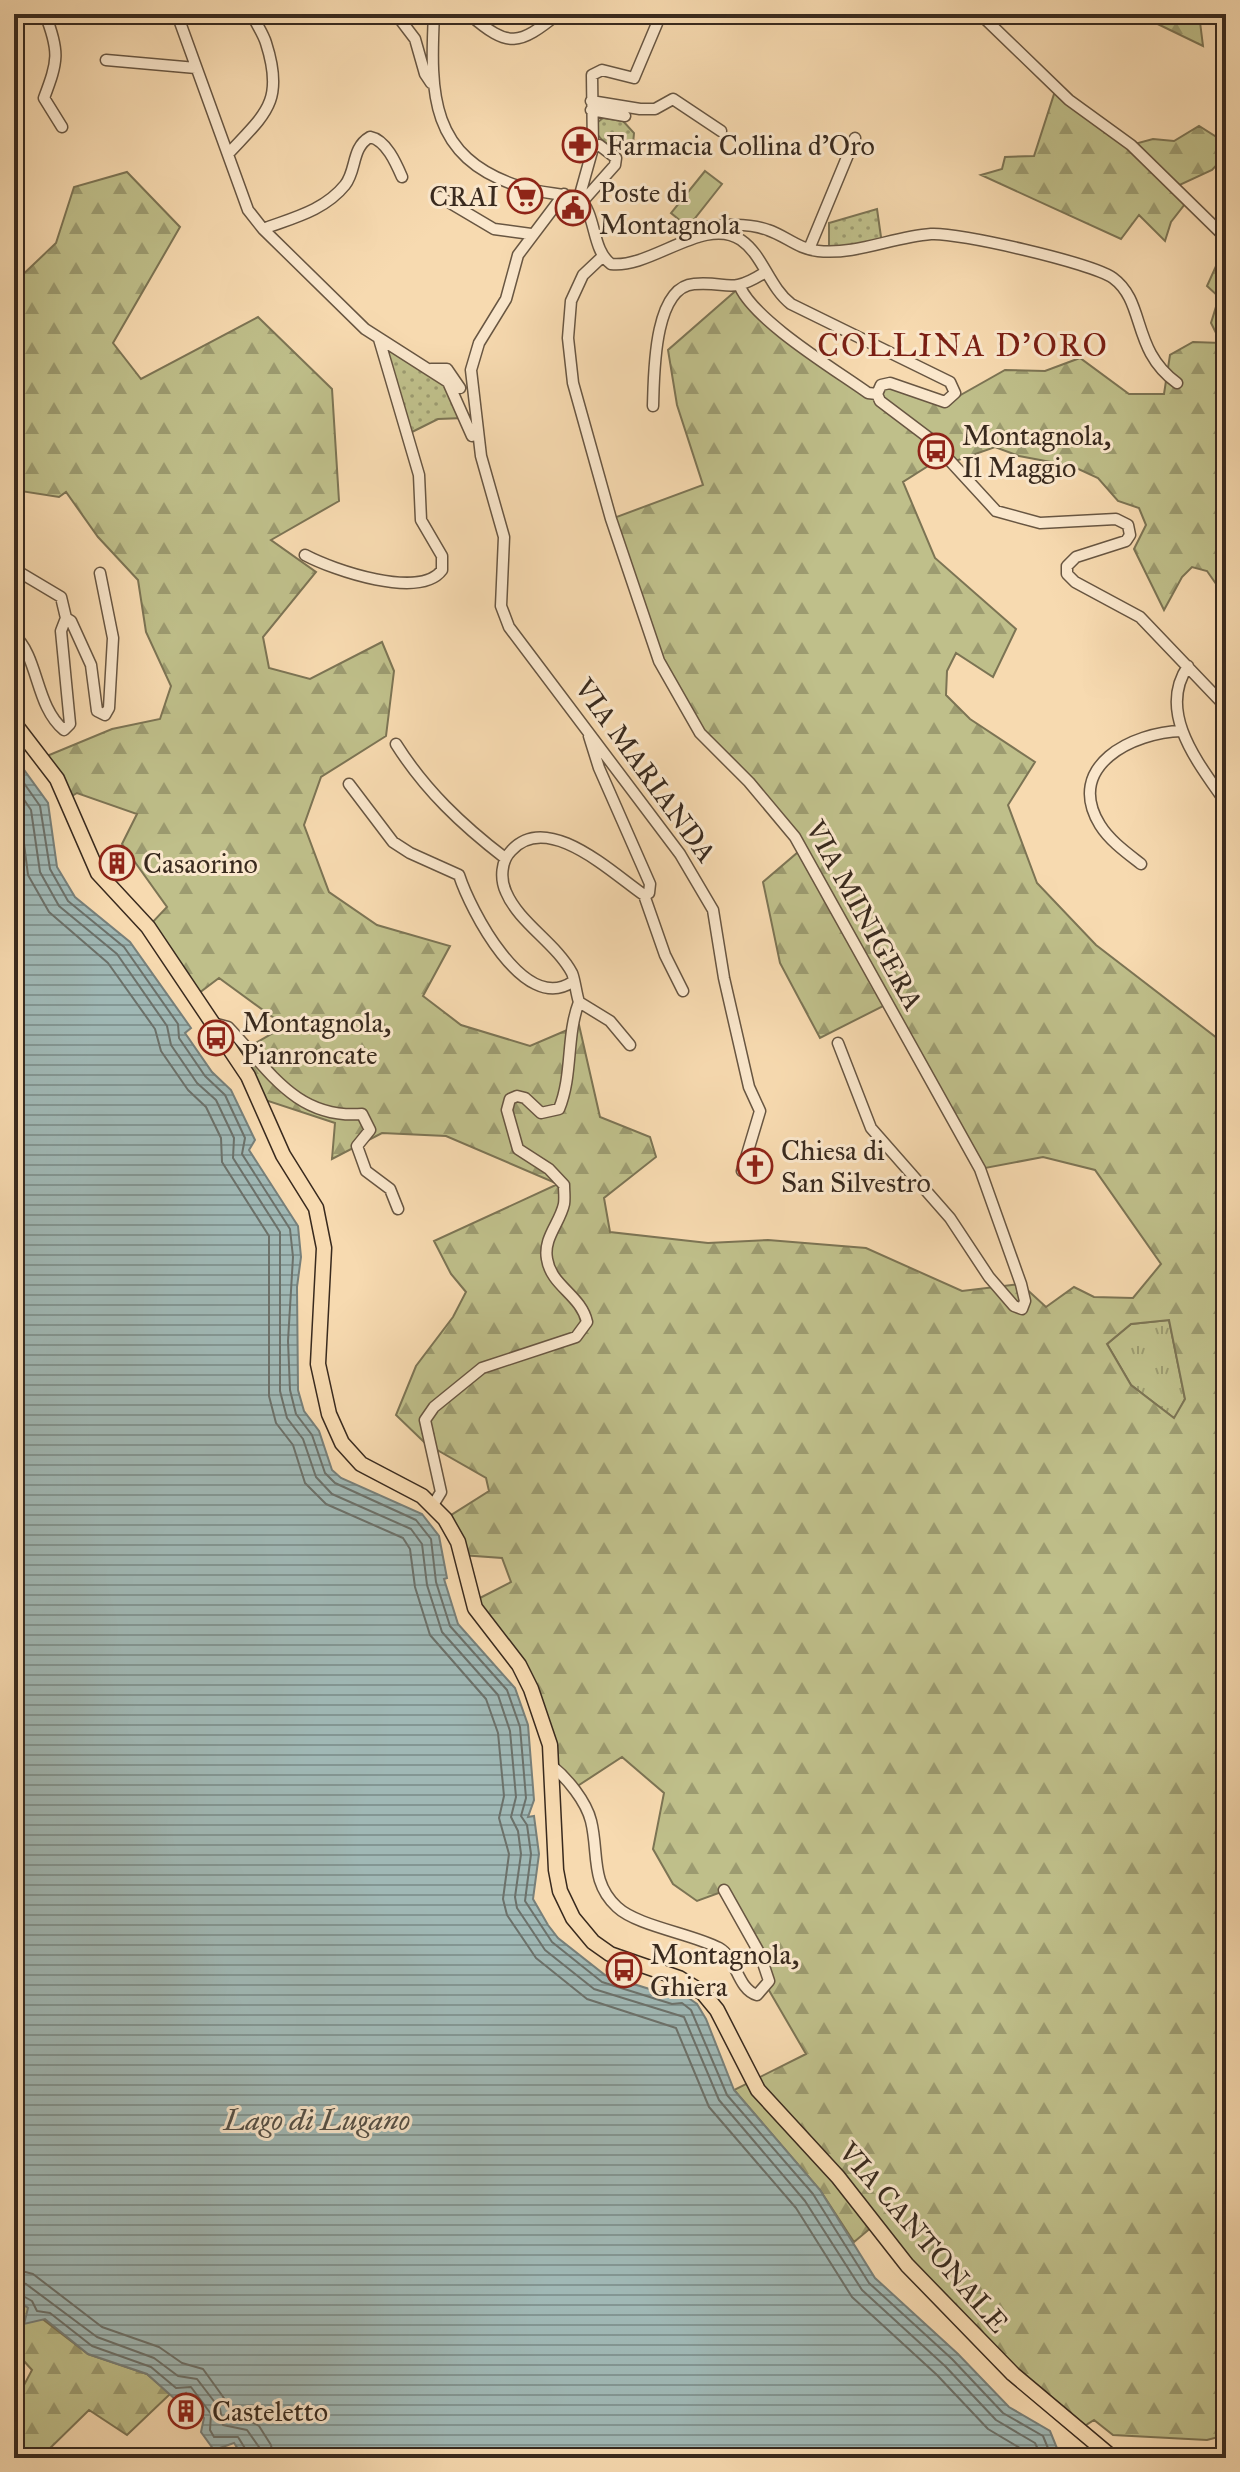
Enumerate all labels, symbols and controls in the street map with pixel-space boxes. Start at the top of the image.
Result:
pharmacy icon: Farmacia Collina d'Oro [561,126,599,164]
place label: Farmacia Collina d'Oro [606,128,875,163]
place label: Poste di Montagnola [599,175,741,242]
supermarket icon: CRAI [506,177,544,215]
place label: CRAI [429,179,499,214]
public building icon: Poste di Montagnola [554,189,592,227]
district label: COLLINA D'ORO [817,326,1109,365]
place label: Montagnola, Il Maggio [962,418,1111,485]
bus stop icon: Montagnola, Il Maggio [917,432,955,470]
street label: VIA MARIANDA [567,671,724,869]
street label: VIA MINIGERA [797,813,931,1016]
building icon: Casaorino [98,844,136,882]
place label: Casaorino [143,846,258,881]
place label: Montagnola, Pianroncate [242,1005,391,1072]
bus stop icon: Montagnola, Pianroncate [197,1019,235,1057]
place label: Chiesa di San Silvestro [781,1133,931,1200]
church icon: Chiesa di San Silvestro [736,1147,774,1185]
place label: Montagnola, Ghiera [650,1937,799,2004]
bus stop icon: Montagnola, Ghiera [605,1951,643,1989]
water label: Lago di Lugano [222,2102,410,2138]
street label: VIA CANTONALE [831,2134,1016,2340]
building icon: Casteletto [167,2392,205,2430]
place label: Casteletto [212,2394,328,2429]

